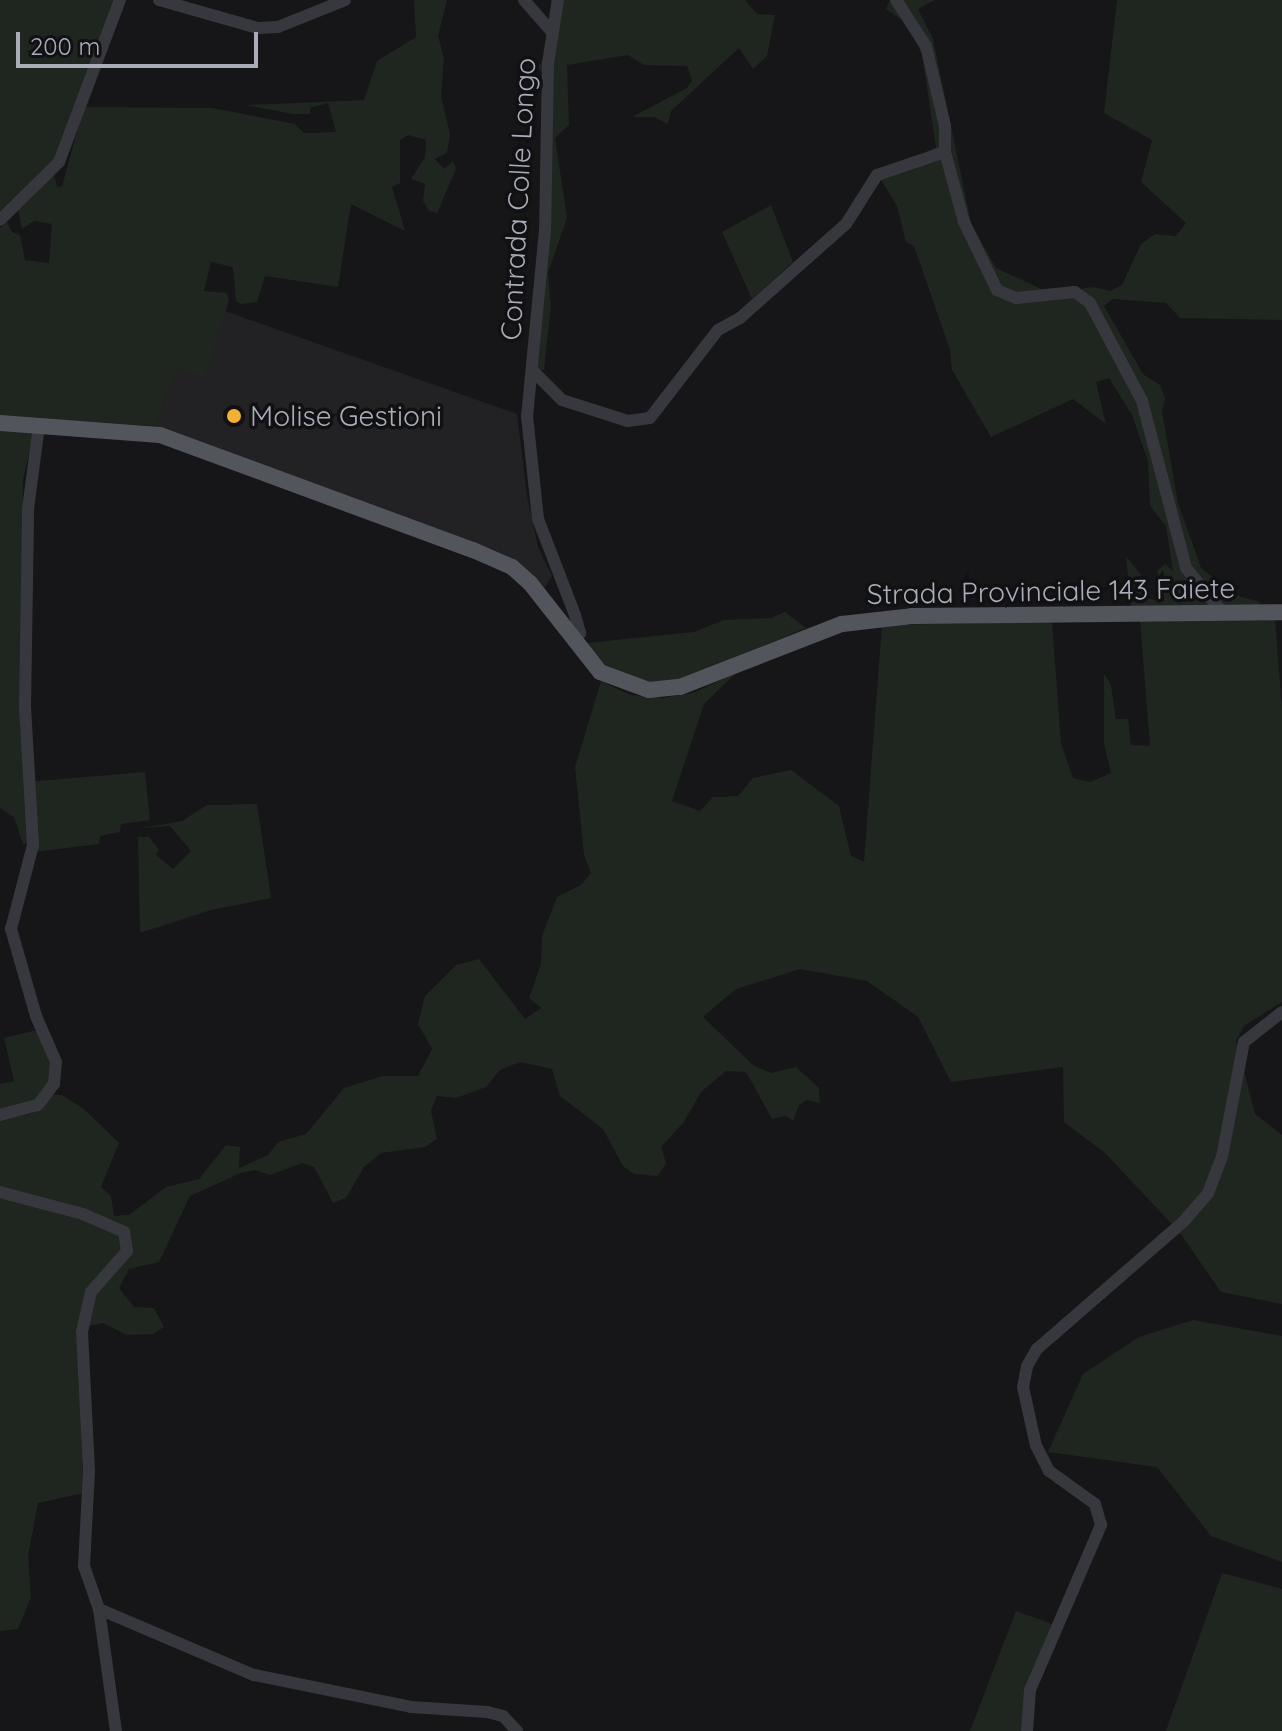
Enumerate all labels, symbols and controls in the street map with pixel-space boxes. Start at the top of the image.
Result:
scale bar [20,16,262,66]
text: 200 m [30,31,100,61]
street label: Contrada Colle Longo [494,57,542,341]
place label: Molise Gestioni [250,399,442,433]
marker: Molise Gestioni [225,407,243,425]
street label: Strada Provinciale 143 Faiete [867,571,1235,611]

